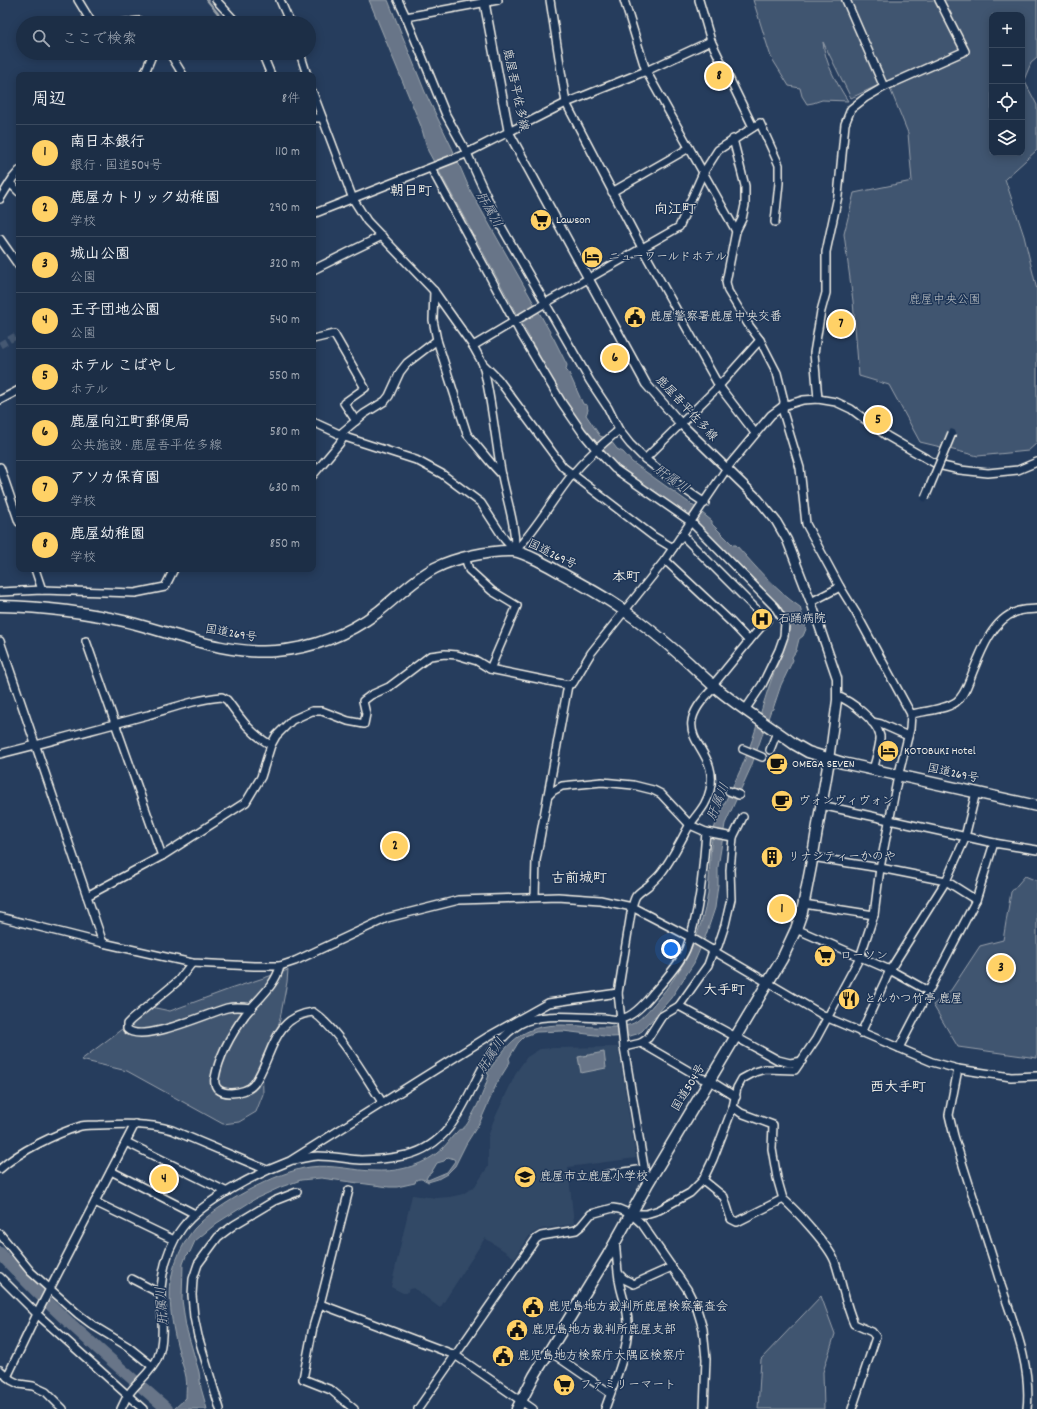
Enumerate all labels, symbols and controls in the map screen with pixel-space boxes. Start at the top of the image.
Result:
map controls [989,12,1025,156]
button: + [989,12,1025,48]
search box [16,16,316,60]
icon: search [30,27,52,49]
text: ここで検索 [62,29,137,51]
street label: 鹿屋吾平佐多線 [498,47,532,133]
button: − [989,48,1025,84]
pin: 8 [706,61,732,91]
button: locate [989,84,1025,120]
text: 周辺 [32,89,66,113]
text: 8件 [282,90,300,109]
button: layers [989,120,1025,156]
text: 南日本銀行 [70,132,145,154]
text: 1 [44,143,46,162]
text: 110 m [275,143,300,162]
text: 銀行 · 国道504号 [70,157,162,176]
district label: 朝日町 [390,182,432,202]
text: 鹿屋カトリック幼稚園 [70,188,220,210]
water label: 肝属川 [470,188,506,232]
text: 2 [42,199,48,218]
text: 290 m [269,199,300,218]
district label: 向江町 [654,200,696,220]
supermarket icon: Lawson [528,207,554,233]
place label: Lawson [556,212,591,229]
text: 学校 [70,213,96,232]
text: 城山公園 [70,244,130,266]
hotel icon: ニューワールドホテル [579,244,605,270]
place label: ニューワールドホテル [608,249,727,266]
text: 3 [42,255,48,274]
text: 320 m [270,255,300,274]
text: 公園 [70,269,96,288]
park label: 鹿屋中央公園 [909,292,981,309]
text: 王子団地公園 [70,300,160,322]
public building icon: 鹿屋警察署鹿屋中央交番 [622,304,648,330]
place label: 鹿屋警察署鹿屋中央交番 [650,309,782,326]
pin: 7 [828,309,854,339]
text: 4 [42,311,48,330]
text: 540 m [270,311,300,330]
text: 公園 [70,325,96,344]
pin: 6 [602,343,628,373]
text: ホテル こばやし [70,356,178,378]
text: 5 [42,367,48,386]
text: 550 m [269,367,300,386]
street label: 鹿屋吾平佐多線 [651,372,721,446]
text: ホテル [70,381,108,400]
pin: 5 [865,405,891,435]
text: 鹿屋向江町郵便局 [70,412,190,434]
text: 6 [42,423,48,442]
text: 580 m [270,423,300,442]
text: 公共施設 · 鹿屋吾平佐多線 [70,437,222,456]
water label: 肝属川 [650,461,692,499]
text: アソカ保育園 [70,468,160,490]
text: 7 [43,479,47,498]
text: 630 m [269,479,300,498]
text: 学校 [70,493,96,512]
text: 鹿屋幼稚園 [70,524,145,546]
text: 8 [42,535,48,554]
text: 850 m [270,535,300,554]
street label: 国道269号 [525,536,579,574]
text: 学校 [70,549,96,568]
district label: 本町 [612,568,640,588]
hospital icon: 石踊病院 [749,606,775,632]
place label: 石踊病院 [778,611,826,628]
street label: 国道269号 [204,621,258,647]
hotel icon: KOTOBUKI Hotel [875,738,901,764]
place label: KOTOBUKI Hotel [904,743,976,760]
cafe icon: OMEGA SEVEN [764,751,790,777]
place label: OMEGA SEVEN [792,756,855,773]
street label: 国道269号 [925,760,981,788]
water label: 肝属川 [703,780,735,824]
cafe icon: ヴォンヴィヴォン [769,788,795,814]
place label: ヴォンヴィヴォン [798,793,894,810]
pin: 2 [382,831,408,861]
building icon: リナシティーかのや [759,844,785,870]
place label: リナシティーかのや [788,849,896,866]
district label: 古前城町 [551,869,607,889]
pin: 1 [769,894,795,924]
your location [661,939,681,959]
supermarket icon: ローソン [812,943,838,969]
place label: ローソン [840,948,888,965]
pin: 3 [988,953,1014,983]
district label: 大手町 [703,981,745,1001]
restaurant icon: とんかつ竹亭 鹿屋 [836,986,862,1012]
place label: とんかつ竹亭 鹿屋 [864,991,963,1008]
water label: 肝属川 [473,1035,511,1077]
street label: 国道504号 [668,1061,710,1115]
district label: 西大手町 [870,1078,926,1098]
pin: 4 [151,1164,177,1194]
school or university icon: 鹿屋市立鹿屋小学校 [512,1164,538,1190]
place label: 鹿屋市立鹿屋小学校 [540,1169,648,1186]
water label: 肝属川 [152,1286,174,1326]
public building icon: 鹿児島地方裁判所鹿屋検察審査会 [520,1294,546,1320]
place label: 鹿児島地方裁判所鹿屋検察審査会 [548,1299,728,1316]
public building icon: 鹿児島地方裁判所鹿屋支部 [504,1317,530,1343]
place label: 鹿児島地方裁判所鹿屋支部 [532,1322,676,1339]
public building icon: 鹿児島地方検察庁大隅区検察庁 [490,1343,516,1369]
place label: 鹿児島地方検察庁大隅区検察庁 [518,1348,686,1365]
supermarket icon: ファミリーマート [551,1372,577,1398]
place label: ファミリーマート [580,1377,676,1394]

